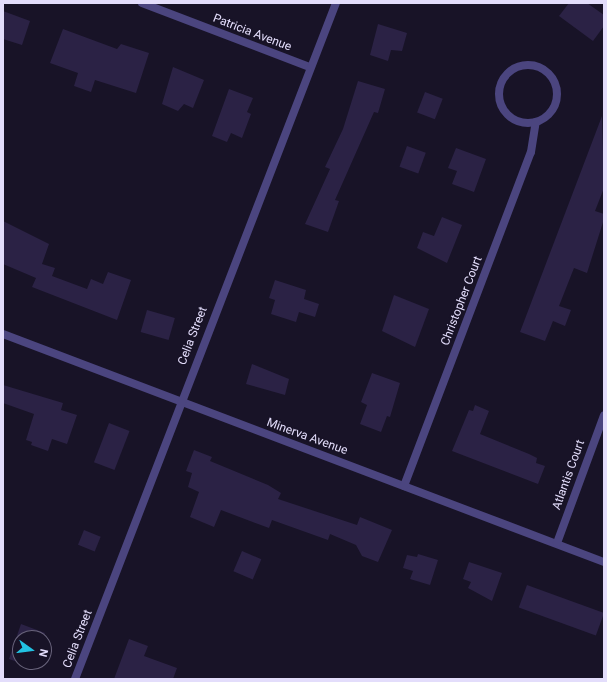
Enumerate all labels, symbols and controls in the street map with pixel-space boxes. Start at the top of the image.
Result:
street label: Patricia Avenue [211,11,293,55]
street label: Christopher Court [438,254,486,348]
street label: Celia Street [175,305,211,367]
street label: Minerva Avenue [265,416,349,458]
street label: Atlantis Court [550,438,588,512]
street label: Celia Street [60,608,96,670]
north arrow [12,630,52,670]
text: N [36,647,50,658]

